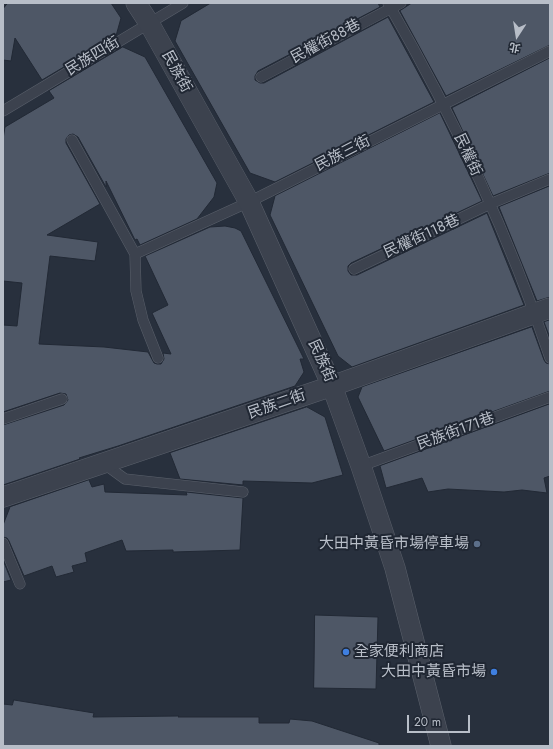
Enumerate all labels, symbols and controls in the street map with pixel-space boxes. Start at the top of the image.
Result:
street label: 民權街88巷 [288,16,364,68]
north arrow [497,16,537,56]
street label: 民族四街 [63,34,123,80]
text: 北 [507,39,522,57]
street label: 民族街 [157,48,195,96]
street label: 民權街 [449,131,485,179]
street label: 民族三街 [312,132,374,176]
street label: 民權街118巷 [381,212,463,262]
street label: 民族街 [304,337,338,385]
street label: 民族二街 [246,387,308,423]
street label: 民族街171巷 [415,410,497,454]
place label: 大田中黃昏市場停車場 [319,535,469,553]
marker: 大田中黃昏市場停車場 [472,539,482,549]
place label: 全家便利商店 [354,643,444,661]
marker: 全家便利商店 [341,647,351,657]
place label: 大田中黃昏市場 [381,663,486,681]
marker: 大田中黃昏市場 [489,667,499,677]
scale bar [409,707,472,733]
text: 20 m [414,713,441,731]

